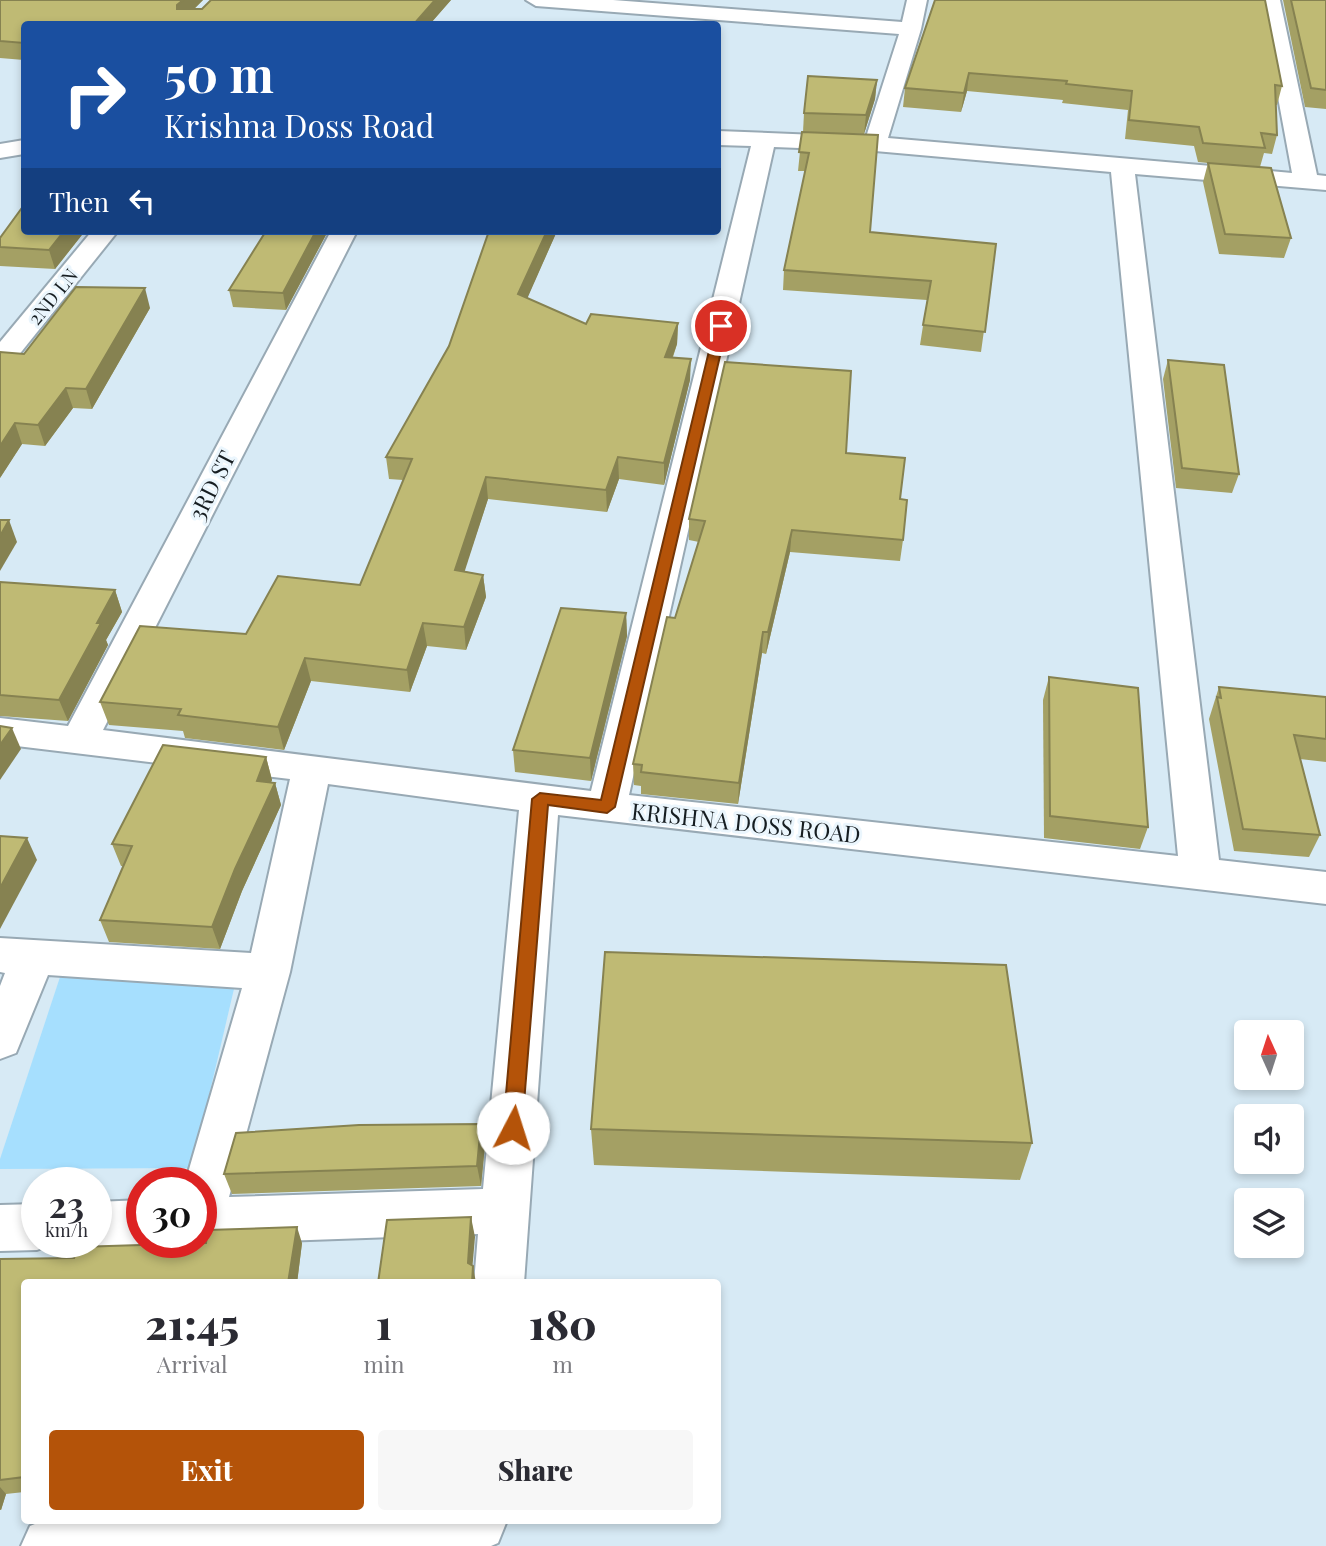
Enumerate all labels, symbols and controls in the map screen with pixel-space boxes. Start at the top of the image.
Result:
text: 50 m [164,40,274,105]
icon: right [49,49,140,140]
text: Krishna Doss Road [164,103,434,146]
icon: left [123,182,161,220]
text: Then [49,184,109,219]
street label: 2ND LN [21,262,83,330]
pin [691,296,751,356]
icon: arrive [702,307,740,345]
street label: 3RD ST [180,445,242,525]
street label: KRISHNA DOSS ROAD [630,795,862,849]
north arrow [1234,1020,1304,1090]
map controls [1234,1020,1304,1258]
position arrow [476,1091,550,1165]
button: sound [1234,1104,1304,1174]
speed limit sign: 30 [126,1167,217,1258]
text: 23 [49,1180,84,1227]
button: layers [1234,1188,1304,1258]
text: km/h [45,1218,88,1242]
text: 21:45 [145,1295,239,1351]
text: 1 [376,1295,392,1351]
text: 180 [529,1295,597,1351]
text: Arrival [157,1348,228,1379]
text: min [363,1348,404,1379]
text: m [552,1348,573,1379]
button: Exit [49,1430,364,1510]
button: Share [378,1430,693,1510]

